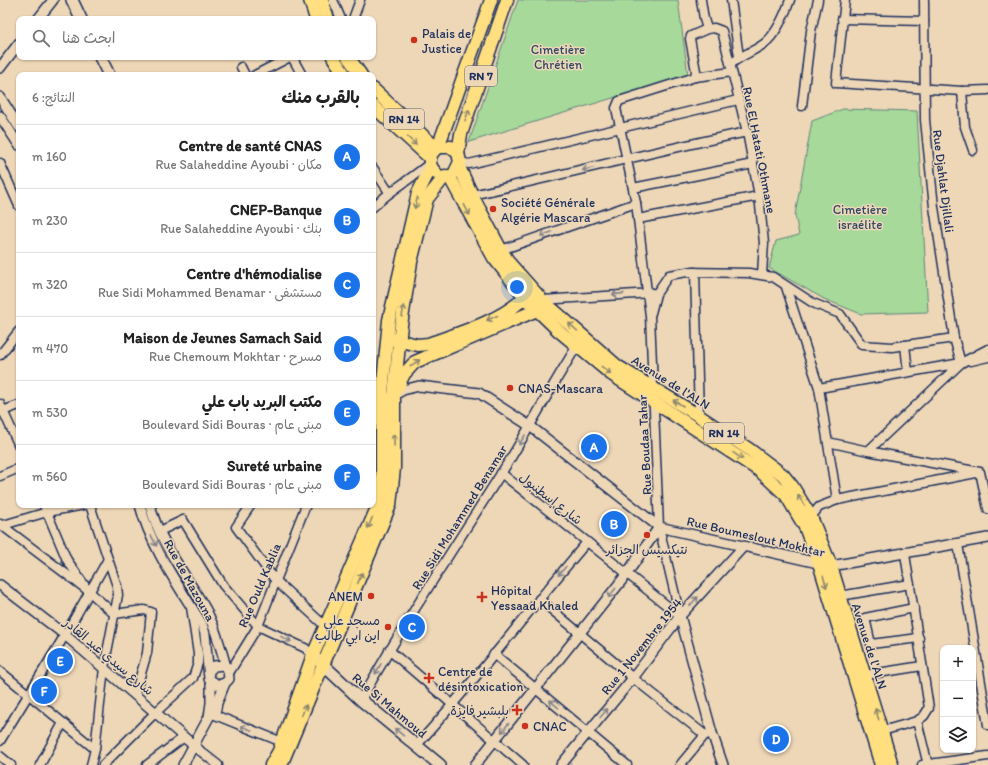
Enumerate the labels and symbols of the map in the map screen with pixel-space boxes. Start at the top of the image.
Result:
place label: Palais de Justice [422,26,471,56]
marker: Palais de Justice [409,35,419,45]
park label: Cimetière Chrétien [531,42,585,72]
road number: RN 7 [465,66,497,86]
street label: Rue El Hatati Othmane [740,86,779,215]
road number: RN 14 [384,109,424,129]
one-way arrow [464,110,472,122]
street label: Rue Djahlat Djillali [930,129,957,233]
one-way arrow [407,136,417,146]
one-way arrow [582,165,595,173]
place label: Société Générale Algérie Mascara [501,195,595,225]
one-way arrow [412,196,419,209]
park label: Cimetière israélite [833,202,887,232]
one-way arrow [464,204,471,216]
marker: Société Générale Algérie Mascara [488,204,498,214]
one-way arrow [541,231,553,239]
your location [507,277,527,297]
one-way arrow [612,291,625,298]
one-way arrow [399,304,407,317]
one-way arrow [487,315,499,322]
one-way arrow [568,323,578,332]
street label: Avenue de l'ALN [629,352,713,413]
one-way arrow [410,359,421,367]
one-way arrow [600,366,611,375]
place label: CNAS-Mascara [518,381,603,396]
marker: CNAS-Mascara [505,383,515,393]
street label: Rue Boudaa Tahar [634,394,655,495]
one-way arrow [672,399,684,407]
road number: RN 14 [704,423,744,443]
pin: A [581,432,607,462]
one-way arrow [390,434,398,447]
one-way arrow [517,434,525,446]
street label: Rue Sidi Mohammed Benamar [409,442,510,592]
one-way arrow [732,453,744,461]
street label: شارع إسطنبول [515,469,585,529]
one-way arrow [797,495,805,506]
pin: B [601,509,627,539]
street label: Rue Boumeslout Mokhtar [685,513,826,560]
one-way arrow [366,517,373,529]
marker: نتيكسيس الجزائر [642,530,652,540]
one-way arrow [151,535,158,547]
street label: Rue de Mazouna [161,537,218,624]
street label: Rue Ould Kablia [235,541,284,630]
place label: نتيكسيس الجزائر [605,542,688,558]
one-way arrow [558,566,567,577]
one-way arrow [356,572,364,584]
one-way arrow [821,576,829,588]
place label: Hôpital Yessaad Khaled [491,583,578,613]
one-way arrow [607,587,616,598]
place label: ANEM [328,589,363,604]
marker: ANEM [366,591,376,601]
marker: Hôpital Yessaad Khaled [476,591,488,603]
street label: Rue 1 Novembre 1954 [598,595,685,698]
one-way arrow [689,596,698,606]
street label: Avenue de l'ALN [849,601,890,691]
pin: C [399,612,425,642]
place label: مسجد علي اين ابي طالب [315,613,380,647]
street label: شارع سيدي عبد القادر [59,614,157,700]
marker: مسجد علي اين ابي طالب [383,622,393,632]
one-way arrow [280,636,292,643]
pin: E [47,646,73,676]
one-way arrow [374,663,382,675]
place label: Centre de désintoxication [438,664,523,694]
street label: Rue Si Mahmoud [349,670,430,741]
marker: Centre de désintoxication [423,672,435,684]
pin: F [31,676,57,706]
one-way arrow [549,699,559,708]
place label: بلبشير فايزة [450,703,509,719]
one-way arrow [300,705,308,717]
marker: بلبشير فايزة [512,705,522,715]
one-way arrow [599,708,608,719]
one-way arrow [873,708,880,721]
place label: CNAC [533,719,567,734]
marker: CNAC [520,721,530,731]
one-way arrow [501,722,509,733]
one-way arrow [241,723,253,731]
pin: D [763,724,789,754]
one-way arrow [393,727,404,736]

